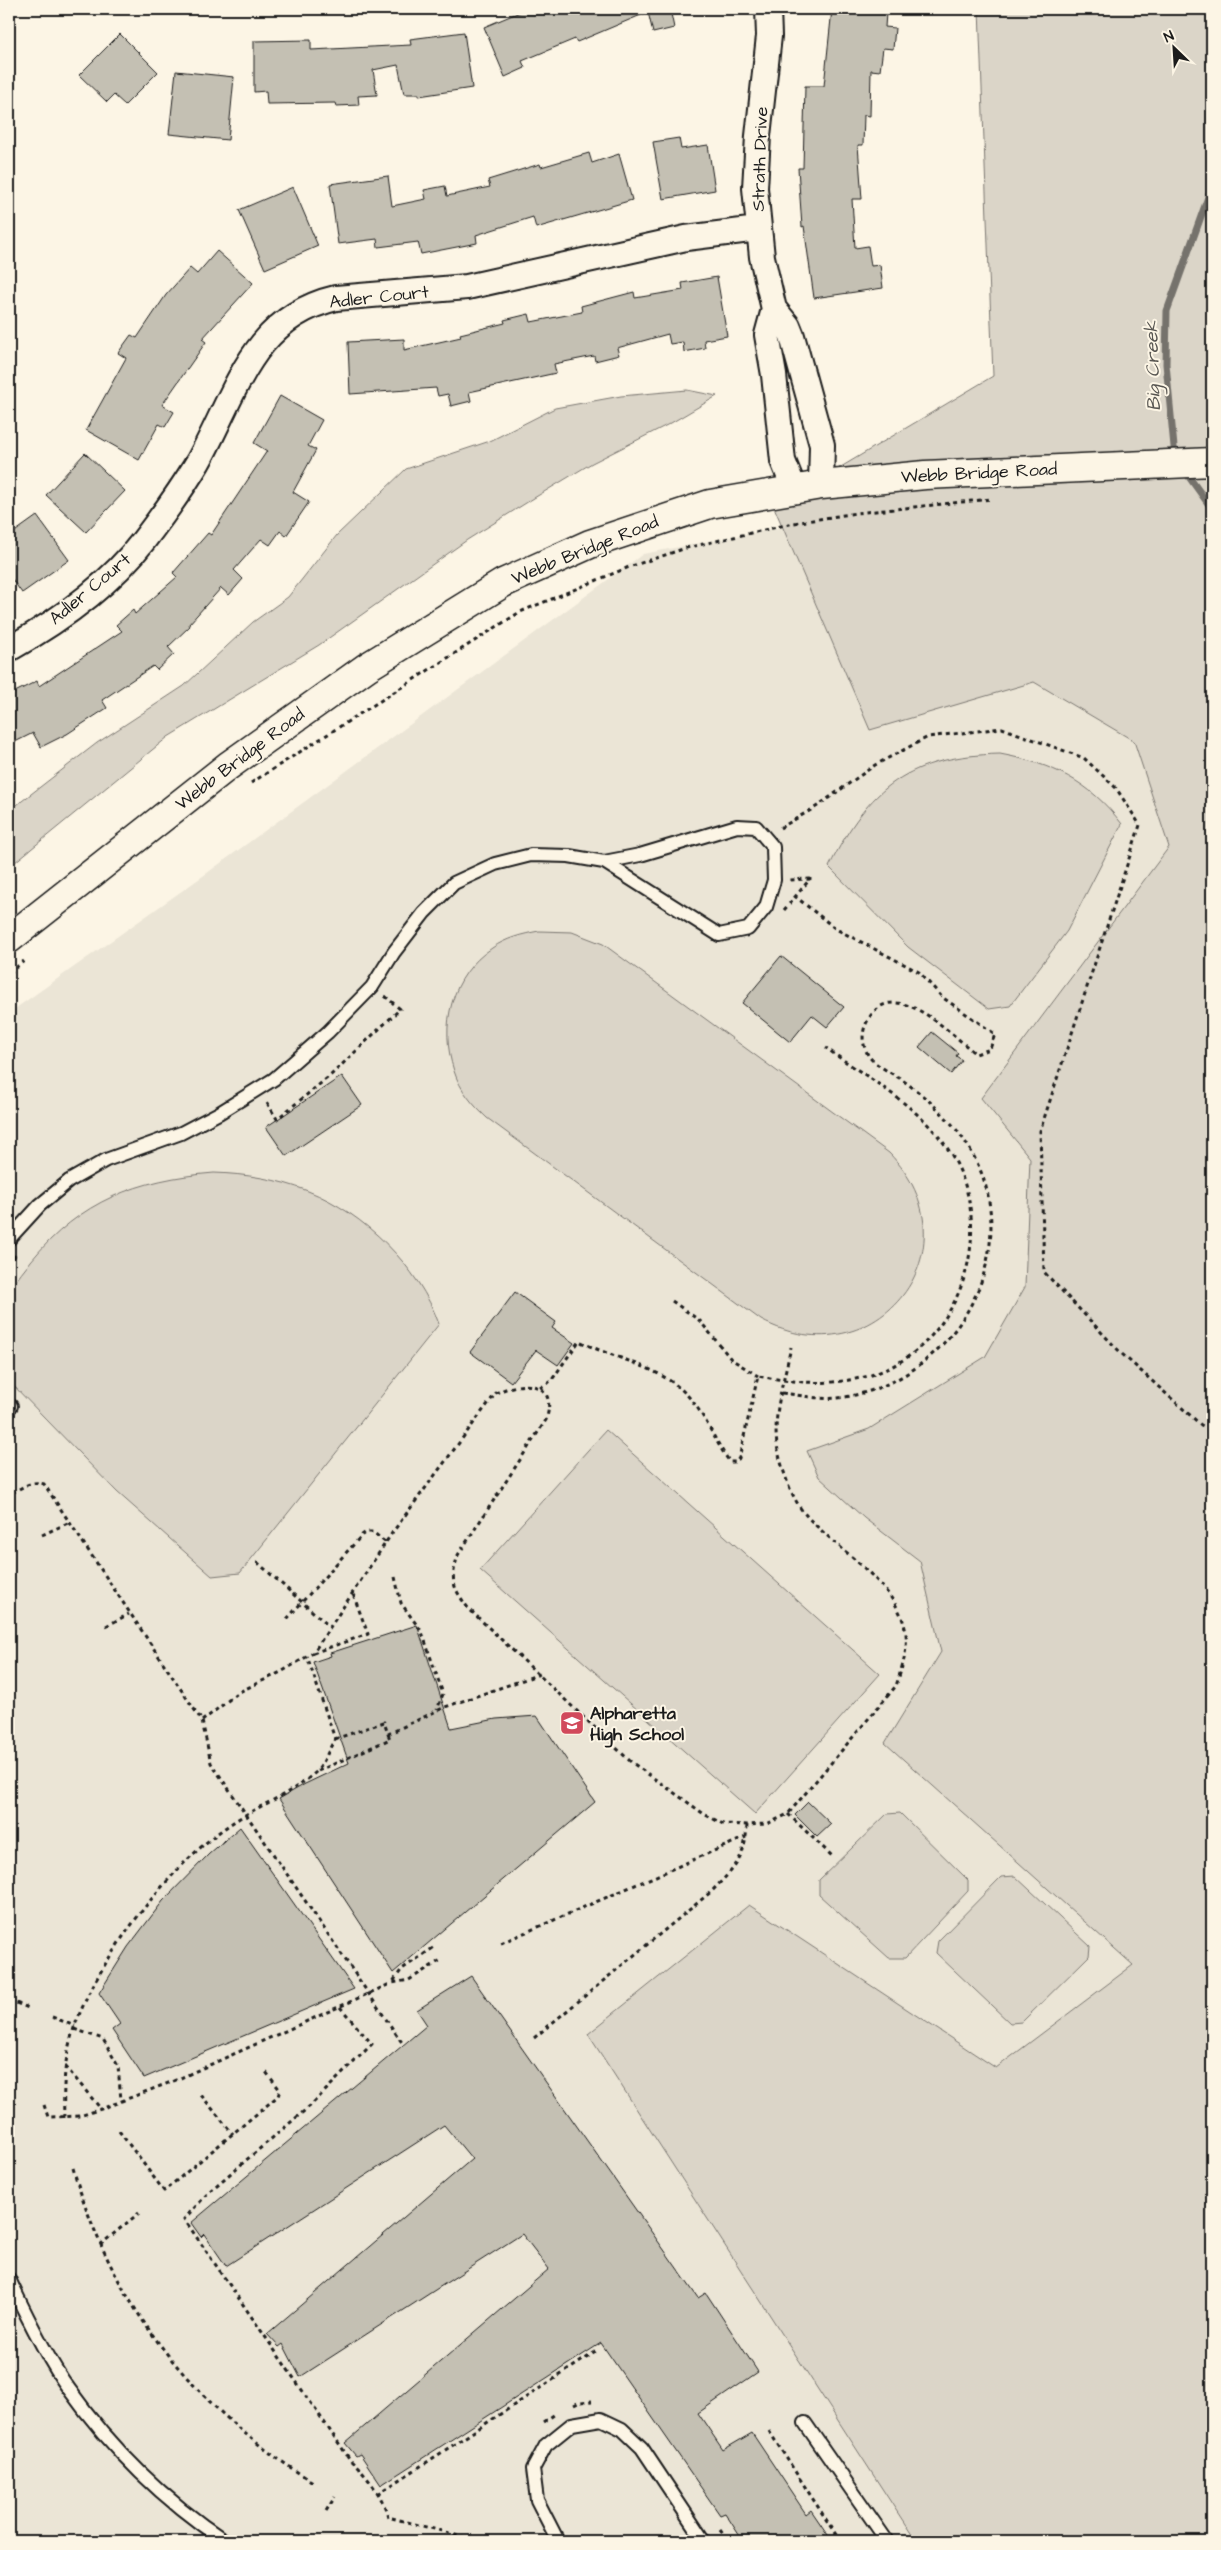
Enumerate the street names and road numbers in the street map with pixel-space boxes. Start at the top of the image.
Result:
street label: Strath Drive [746,106,774,212]
street label: Adler Court [328,279,431,315]
street label: Webb Bridge Road [900,456,1058,491]
street label: Webb Bridge Road [508,509,663,592]
street label: Adler Court [44,547,137,631]
street label: Webb Bridge Road [170,702,311,817]

